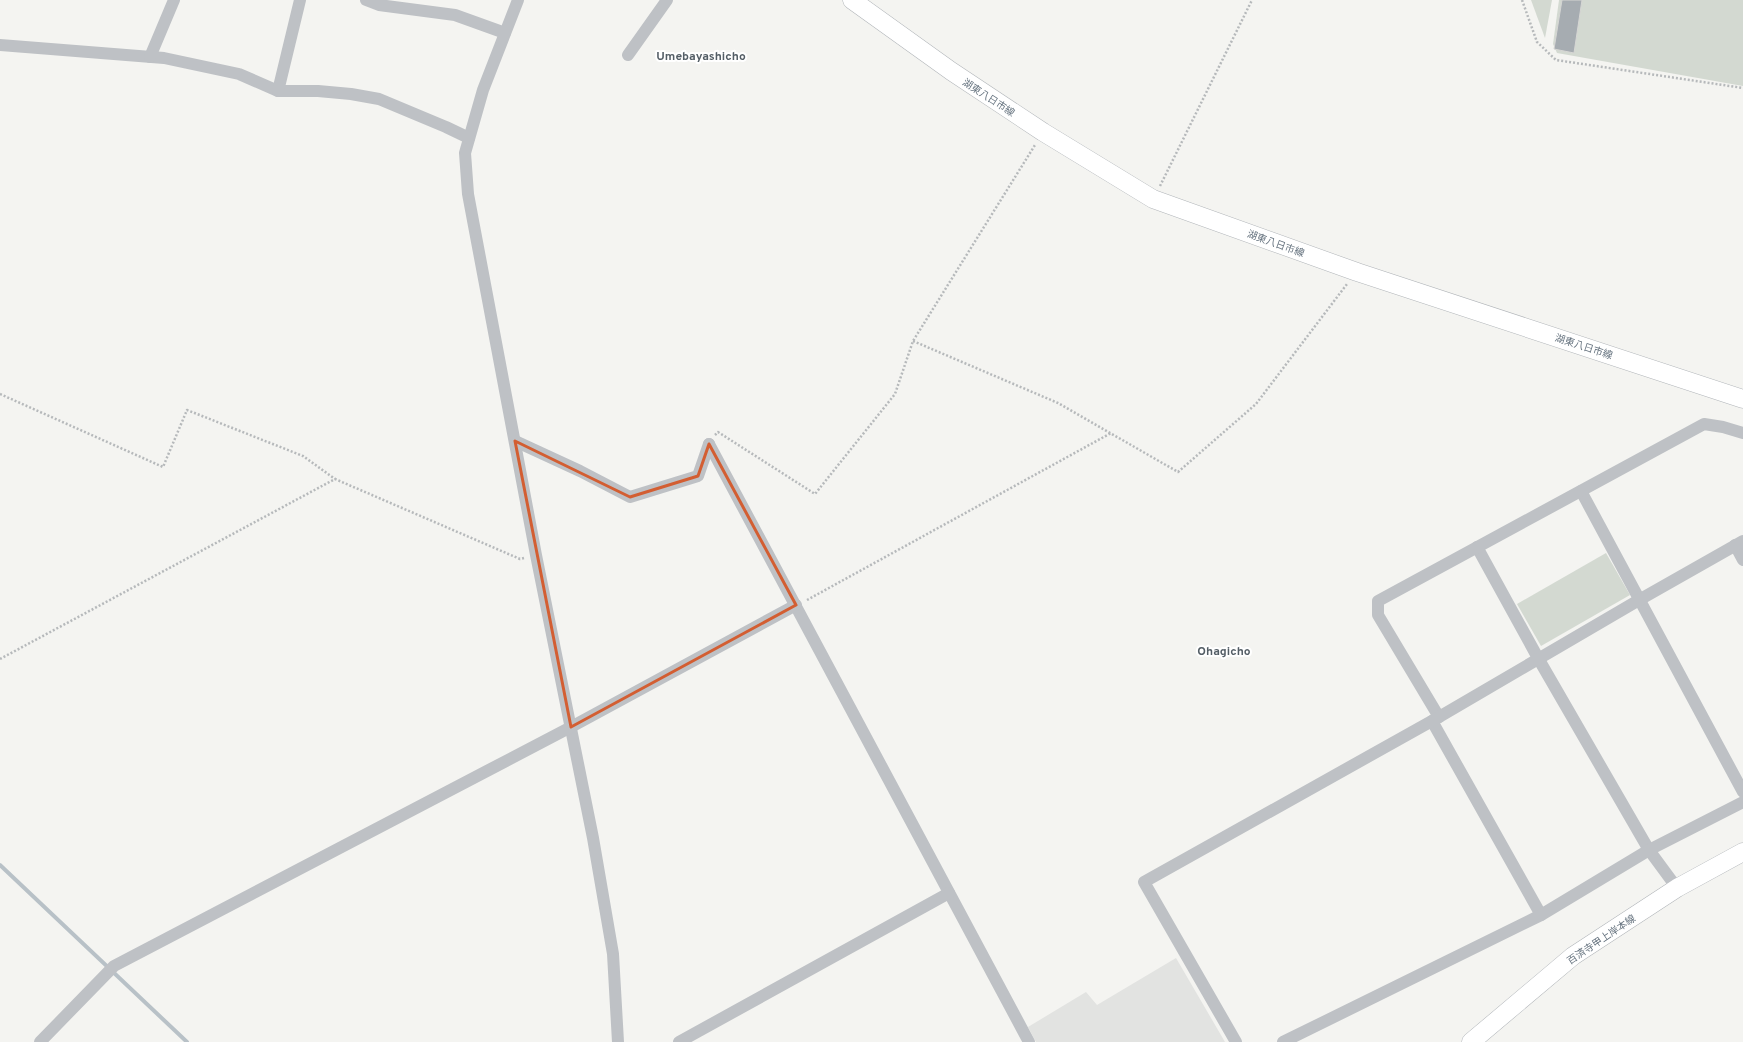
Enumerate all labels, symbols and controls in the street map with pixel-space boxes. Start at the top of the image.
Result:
district label: Umebayashicho [656,49,746,65]
street label: 湖東八日市線 [959,76,1017,120]
street label: 湖東八日市線 [1245,228,1306,261]
street label: 湖東八日市線 [1553,332,1614,363]
district label: Ohagicho [1197,644,1251,660]
street label: 百済寺甲上岸本線 [1565,912,1639,968]

